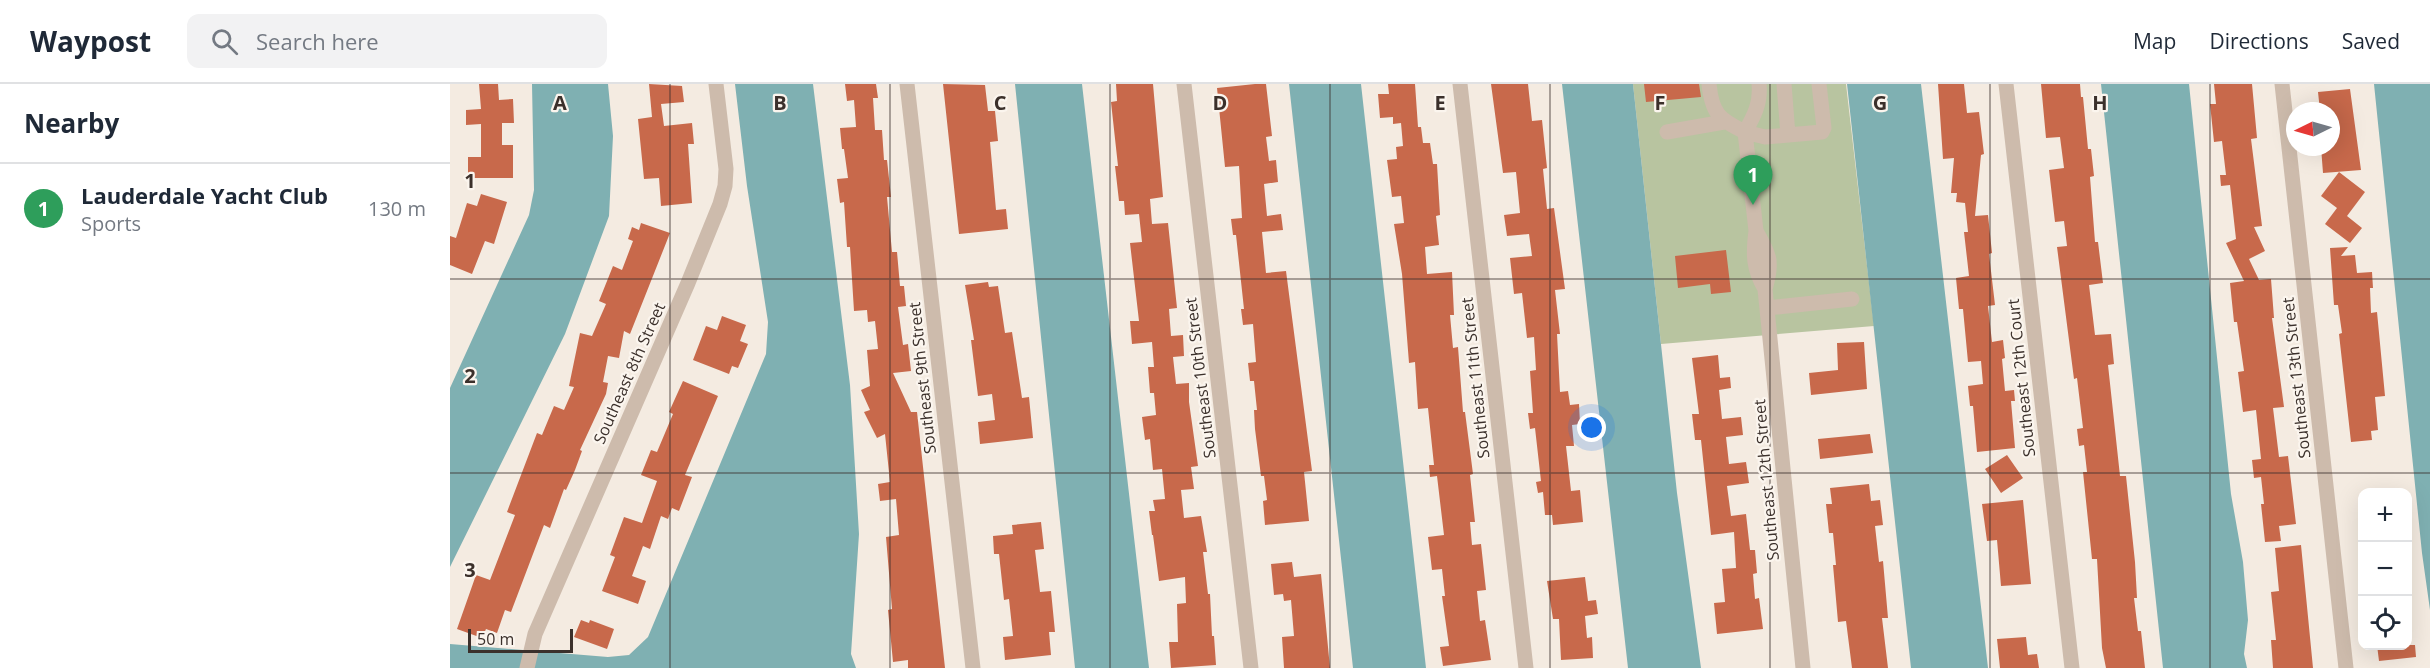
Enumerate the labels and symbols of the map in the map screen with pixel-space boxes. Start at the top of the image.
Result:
text: A [553,89,567,116]
text: B [773,89,787,116]
text: C [994,89,1007,116]
text: D [1213,89,1227,116]
text: E [1434,89,1446,116]
text: F [1655,89,1665,116]
text: G [1873,89,1887,116]
text: H [2092,89,2108,116]
north arrow [2286,102,2340,156]
pin: 1 [1734,156,1772,205]
text: 1 [464,167,476,194]
street label: Southeast 10th Street [1179,296,1221,460]
street label: Southeast 11th Street [1456,296,1494,460]
street label: Southeast 13th Street [2277,296,2315,460]
street label: Southeast 12th Court [2002,298,2040,458]
street label: Southeast 8th Street [588,299,670,447]
street label: Southeast 9th Street [903,301,941,455]
text: 2 [464,362,476,389]
street label: Southeast 12th Street [1748,398,1784,562]
your location [1577,413,1606,442]
text: 3 [464,556,476,583]
scale bar [468,626,573,654]

